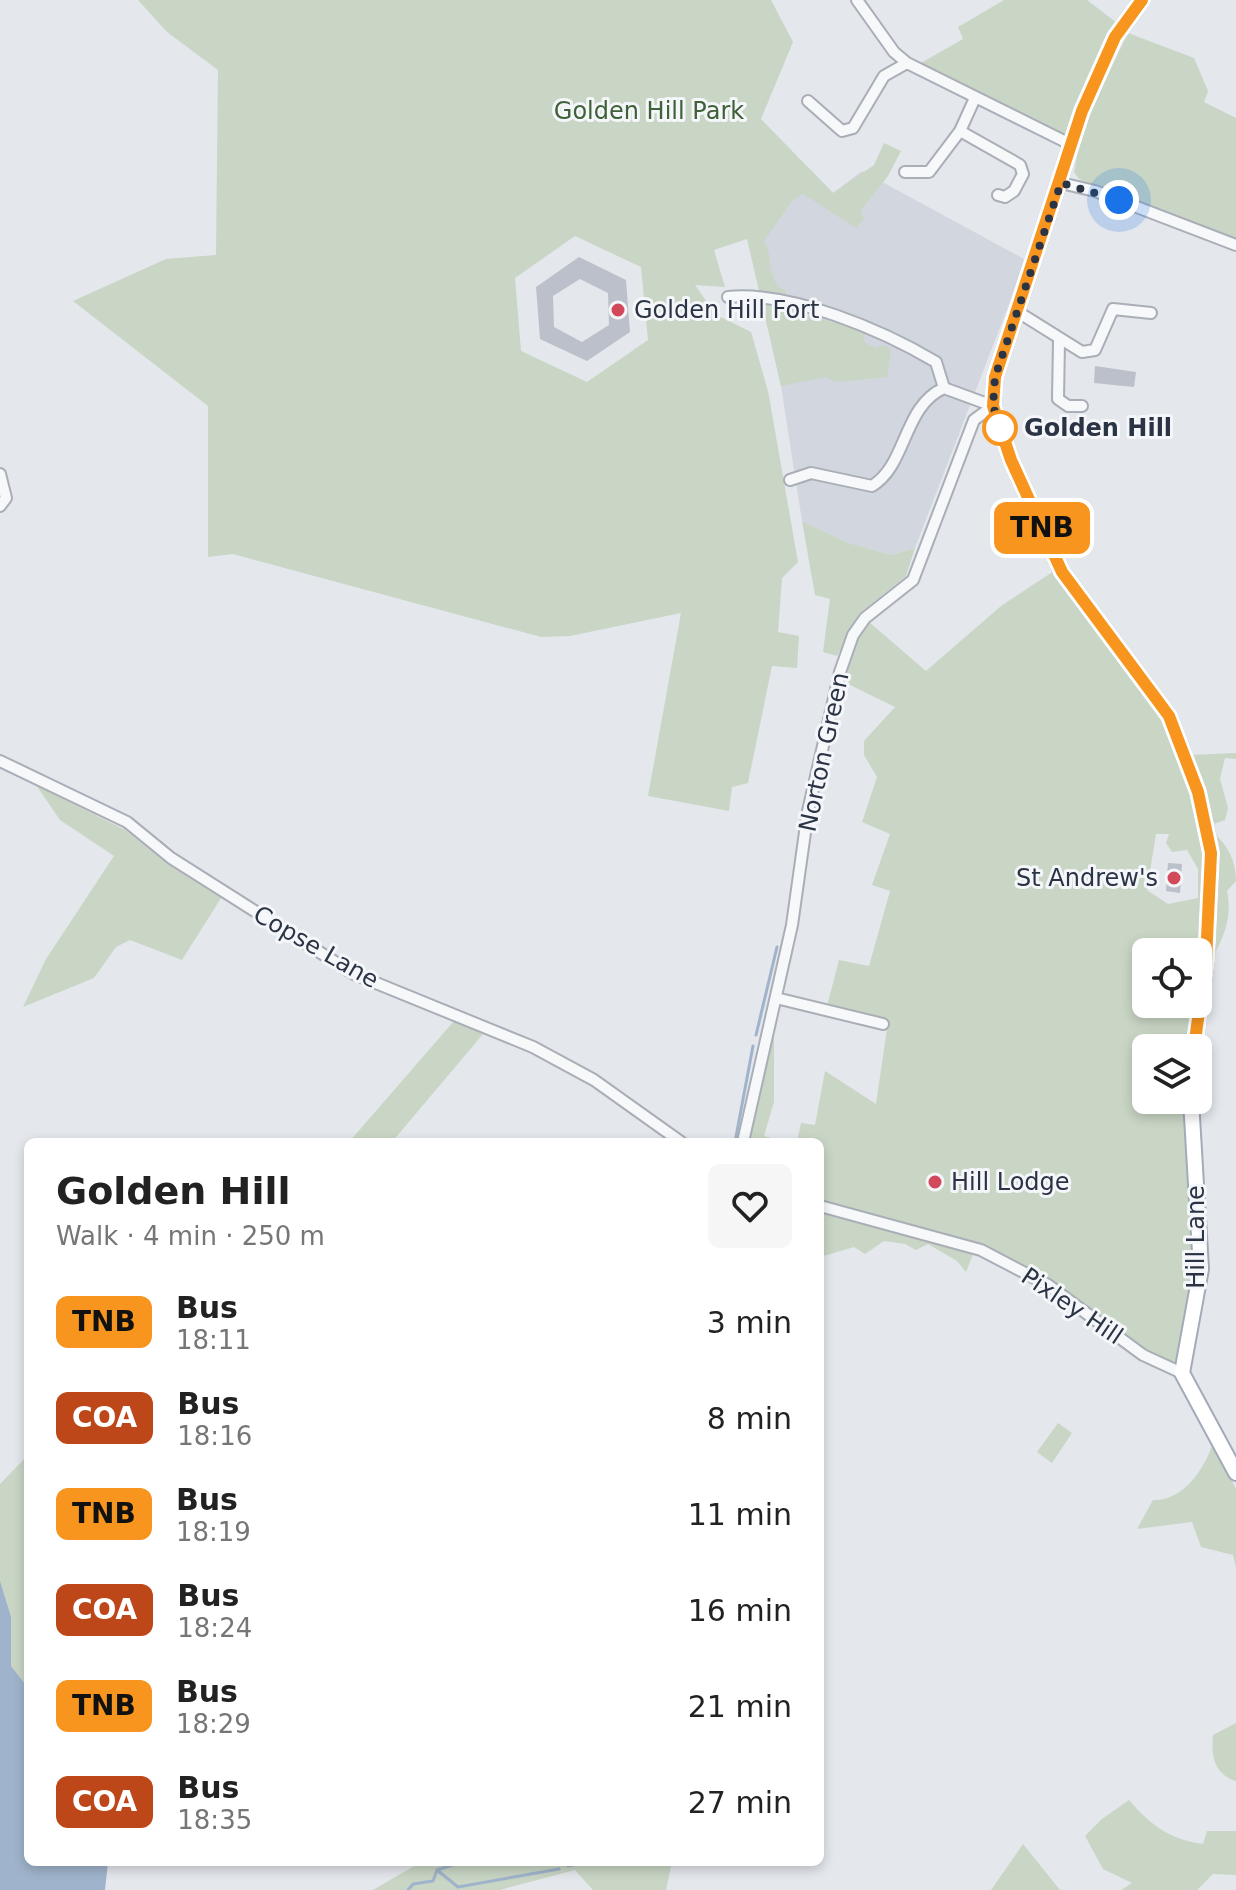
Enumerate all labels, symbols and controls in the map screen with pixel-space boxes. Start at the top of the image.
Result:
park label: Golden Hill Park [554,97,744,125]
your location [1099,180,1139,220]
place label: Golden Hill Fort [634,296,819,324]
marker: Golden Hill Fort [609,301,627,319]
marker: Golden Hill [983,411,1017,445]
place label: Golden Hill [1024,414,1172,442]
line badge: TNB [996,502,1088,554]
text: TNB [1010,511,1074,544]
street label: Norton Green [793,670,855,834]
place label: St Andrew's [1016,864,1158,892]
marker: St Andrew's [1165,869,1183,887]
street label: Copse Lane [249,900,383,994]
map controls [1132,938,1212,1114]
button: locate [1132,938,1212,1018]
button: layers [1132,1034,1212,1114]
button: heart [708,1164,792,1248]
place label: Hill Lodge [951,1168,1070,1196]
text: Golden Hill [56,1169,290,1213]
marker: Hill Lodge [926,1173,944,1191]
street label: Hill Lane [1182,1185,1210,1289]
text: Walk · 4 min · 250 m [56,1221,325,1251]
street label: Pixley Hill [1016,1262,1128,1350]
text: Bus [176,1290,238,1325]
text: TNB [72,1305,136,1338]
text: 3 min [707,1305,792,1340]
text: 18:11 [176,1325,251,1355]
text: Bus [177,1386,239,1421]
text: COA [72,1401,137,1434]
text: 8 min [707,1401,792,1436]
text: 18:16 [177,1421,252,1451]
text: Bus [176,1482,238,1517]
text: TNB [72,1497,136,1530]
text: 11 min [688,1497,792,1532]
text: 18:19 [176,1517,251,1547]
text: Bus [177,1578,239,1613]
text: COA [72,1593,137,1626]
text: 16 min [688,1593,792,1628]
text: 18:24 [177,1613,252,1643]
text: Bus [176,1674,238,1709]
text: TNB [72,1689,136,1722]
text: 21 min [688,1689,792,1724]
text: 18:29 [176,1709,251,1739]
text: Bus [177,1770,239,1805]
text: COA [72,1785,137,1818]
text: 27 min [688,1785,792,1820]
text: 18:35 [177,1805,252,1835]

